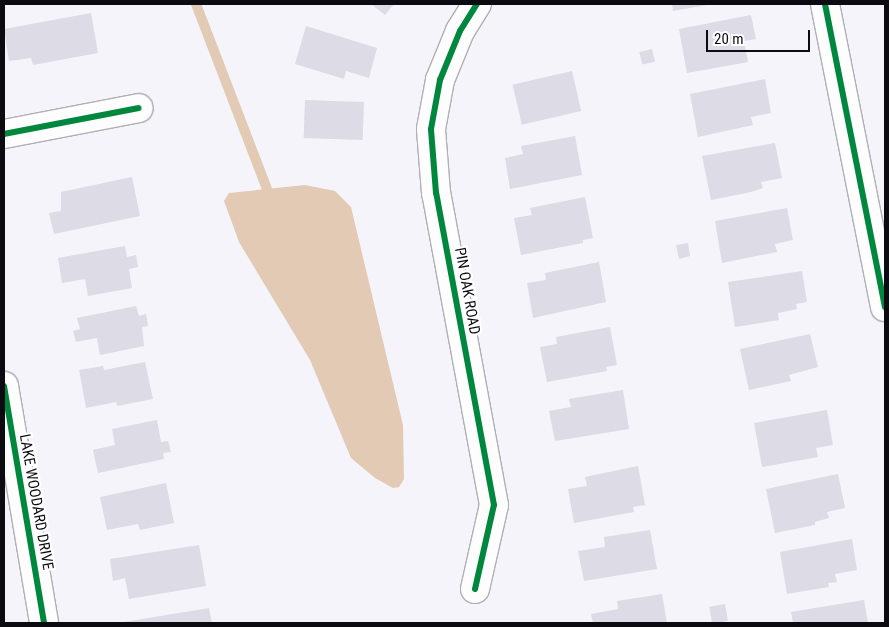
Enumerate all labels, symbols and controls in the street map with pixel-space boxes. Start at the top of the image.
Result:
scale bar [709,20,813,52]
text: 20 m [714,30,744,48]
street label: PIN OAK ROAD [450,246,484,336]
street label: LAKE WOODARD DRIVE [15,433,57,571]

